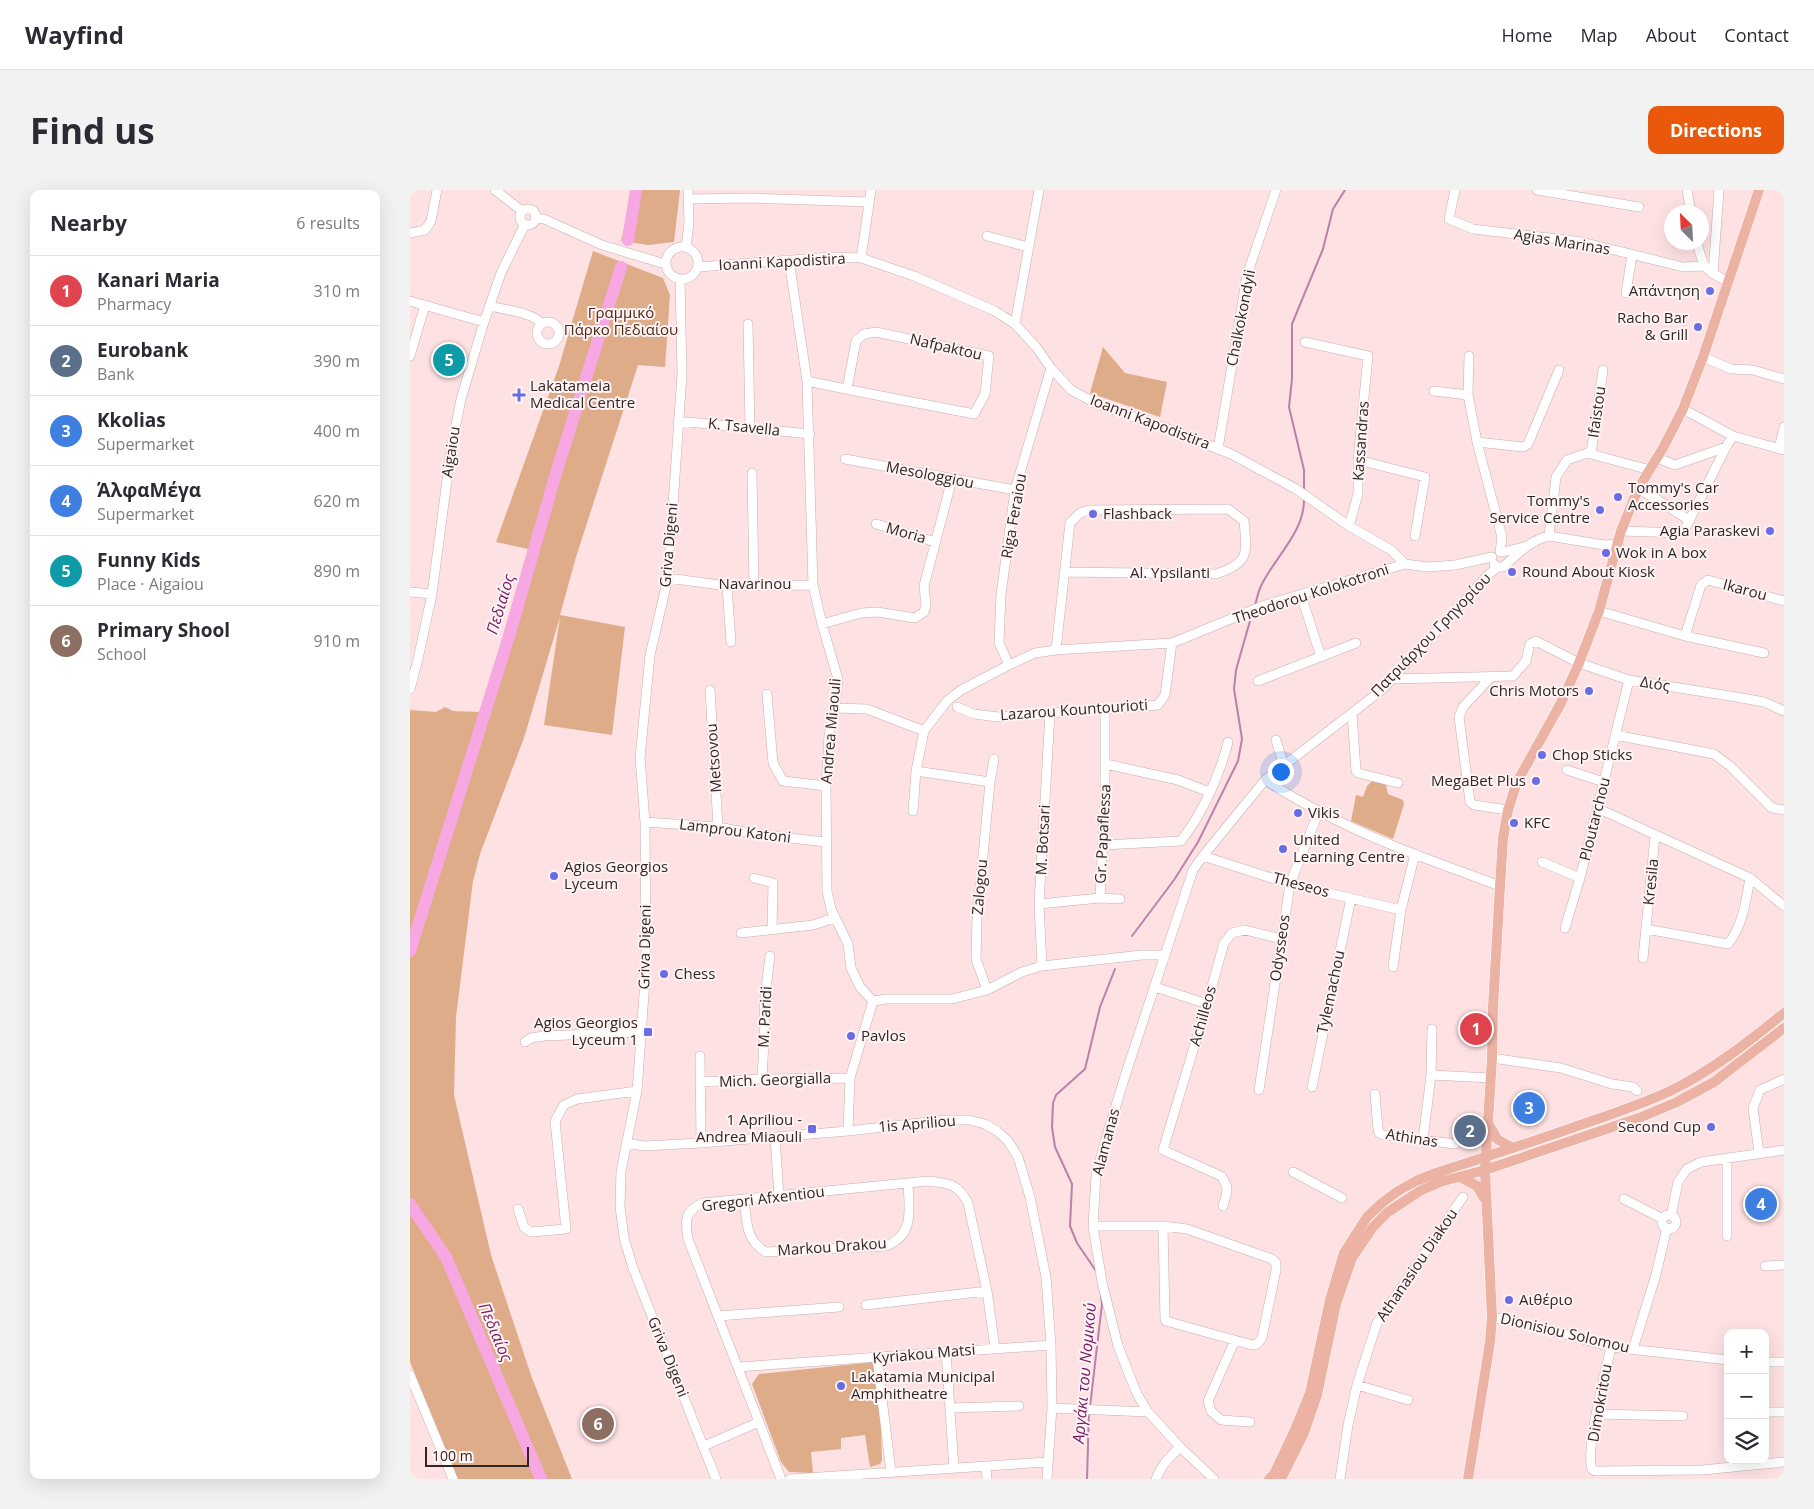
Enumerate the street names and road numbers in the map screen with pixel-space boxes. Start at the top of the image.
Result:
street label: Agias Marinas [1513,224,1612,258]
street label: Ioanni Kapodistira [718,248,846,274]
street label: Chalkokondyli [1221,268,1259,368]
street label: Nafpaktou [908,328,984,364]
street label: Ifaistou [1582,385,1610,439]
street label: Ioanni Kapodistira [1087,389,1213,453]
street label: Kassandras [1347,400,1373,482]
street label: K. Tsavella [707,412,781,440]
street label: Aigaiou [436,425,464,479]
street label: Mesologgiou [885,456,976,492]
street label: Riga Feraiou [996,472,1030,560]
street label: Griva Digeni [654,502,682,588]
street label: Moria [884,517,929,547]
street label: Theodorou Kolokotroni [1230,558,1391,628]
street label: Al. Ypsilanti [1130,562,1210,582]
street label: Πατριάρχου Γρηγορίου [1366,568,1495,700]
street label: Navarinou [719,573,791,593]
street label: Ikarou [1721,574,1769,604]
street label: Διός [1639,671,1672,695]
street label: Andrea Miaouli [815,677,845,785]
street label: Lazarou Kountourioti [999,694,1148,724]
street label: Metsovou [701,723,725,793]
street label: Ploutarchou [1574,775,1614,863]
street label: Gr. Papaflessa [1089,784,1115,884]
street label: M. Botsari [1030,804,1054,876]
street label: Lamprou Katoni [678,813,792,847]
street label: Zalogou [967,858,991,916]
street label: Kresila [1638,858,1662,906]
street label: Theseos [1271,867,1332,901]
street label: Griva Digeni [633,904,655,990]
street label: Odysseos [1264,913,1294,983]
street label: Tylemachou [1311,948,1349,1035]
street label: Achilleos [1184,983,1220,1048]
street label: M. Paridi [752,986,776,1048]
street label: Mich. Georgialla [719,1067,831,1091]
street label: Alamanas [1087,1106,1124,1177]
street label: 1is Apriliou [877,1110,957,1136]
street label: Athinas [1385,1123,1440,1151]
street label: Gregori Afxentiou [700,1181,826,1215]
street label: Athanasiou Diakou [1371,1204,1461,1325]
street label: Markou Drakou [777,1232,887,1260]
street label: Dionisiou Solomou [1499,1307,1632,1357]
street label: Griva Digeni [644,1314,694,1400]
street label: Kyriakou Matsi [872,1339,976,1367]
street label: Dimokritou [1582,1362,1616,1443]

